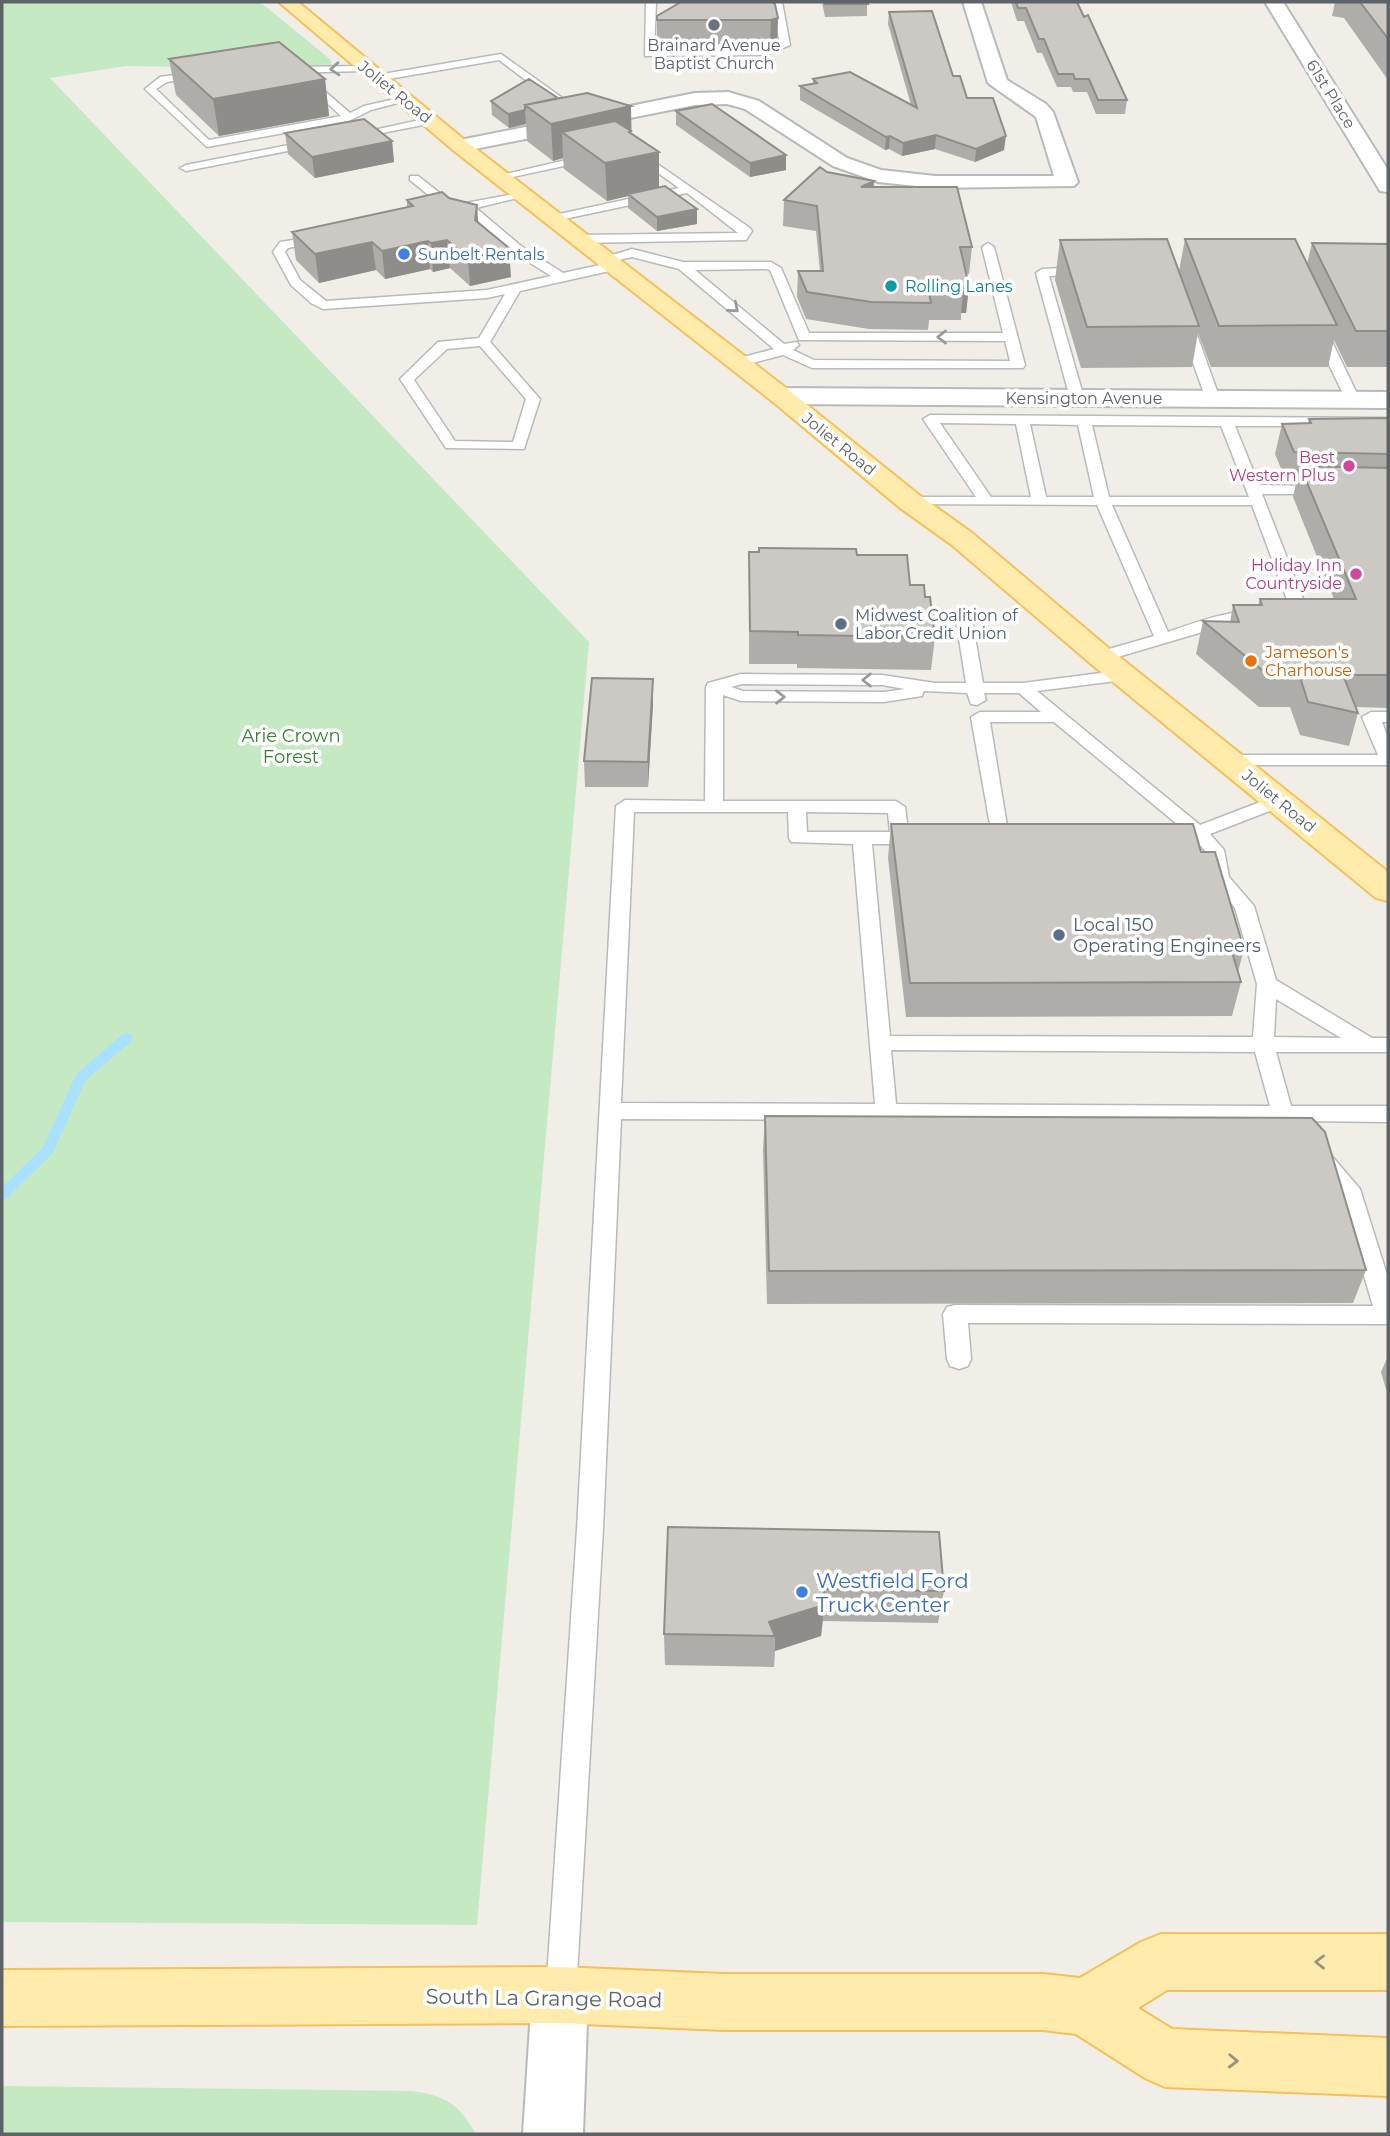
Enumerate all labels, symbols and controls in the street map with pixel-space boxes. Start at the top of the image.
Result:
marker: Brainard Avenue Baptist Church [706,17,722,33]
place label: Brainard Avenue Baptist Church [647,36,781,73]
street label: Joliet Road [354,56,436,127]
street label: 61st Place [1302,56,1360,132]
one-way arrow [329,62,340,77]
place label: Sunbelt Rentals [418,245,545,264]
marker: Sunbelt Rentals [396,246,412,262]
place label: Rolling Lanes [905,277,1013,296]
marker: Rolling Lanes [883,278,899,294]
one-way arrow [726,300,738,313]
one-way arrow [937,329,947,345]
street label: Kensington Avenue [1006,389,1162,408]
street label: Joliet Road [798,408,880,479]
place label: Best Western Plus [1229,448,1335,485]
marker: Best Western Plus [1341,458,1357,474]
place label: Holiday Inn Countryside [1245,556,1342,593]
marker: Holiday Inn Countryside [1348,566,1364,582]
place label: Midwest Coalition of Labor Credit Union [855,606,1018,643]
marker: Midwest Coalition of Labor Credit Union [833,616,849,632]
place label: Jameson's Charhouse [1264,643,1352,680]
marker: Jameson's Charhouse [1243,653,1259,669]
one-way arrow [862,672,872,688]
one-way arrow [775,689,786,704]
park label: Arie Crown Forest [241,725,341,768]
street label: Joliet Road [1238,765,1320,836]
place label: Local 150 Operating Engineers [1073,914,1261,957]
marker: Local 150 Operating Engineers [1051,927,1067,943]
place label: Westfield Ford Truck Center [816,1568,969,1617]
marker: Westfield Ford Truck Center [794,1584,810,1600]
one-way arrow [1314,1954,1325,1970]
street label: South La Grange Road [426,1983,662,2013]
one-way arrow [1228,2053,1239,2068]

